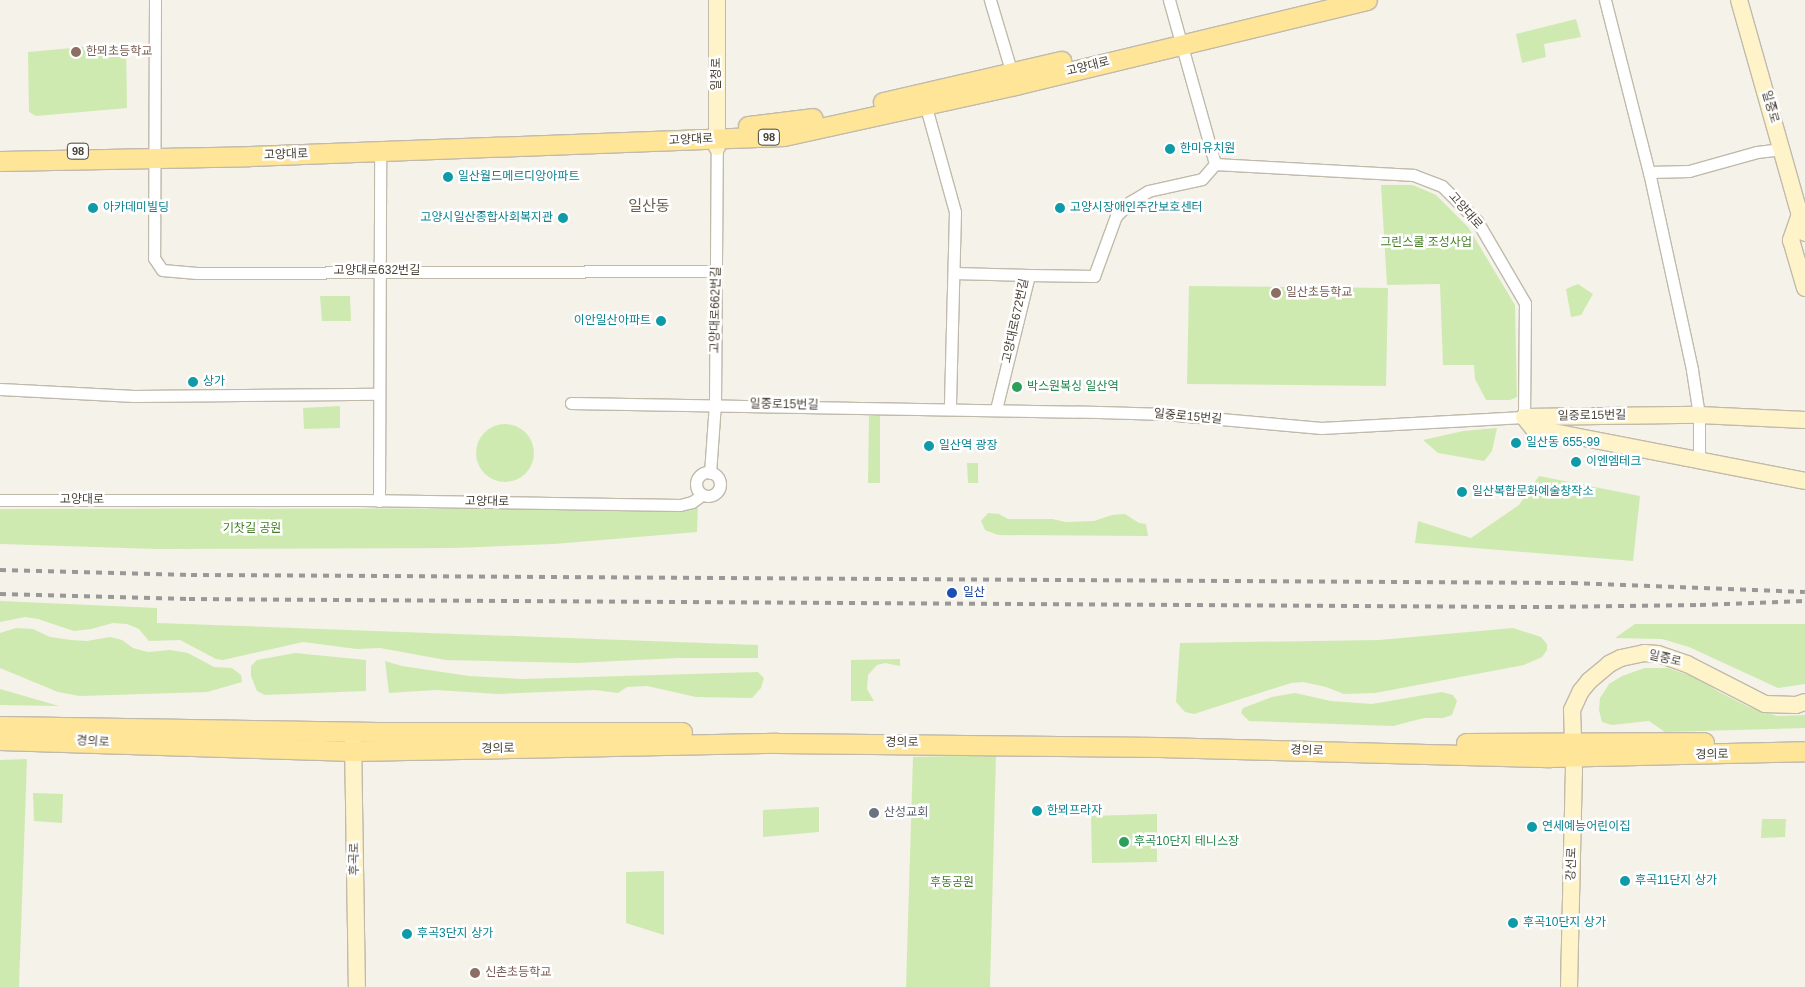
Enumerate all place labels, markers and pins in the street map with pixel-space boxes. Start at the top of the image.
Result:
place label: 한뫼초등학교 [86,45,152,59]
marker: 한뫼초등학교 [70,46,82,58]
place label: 한미유치원 [1180,142,1235,156]
marker: 한미유치원 [1164,143,1176,155]
place label: 일산월드메르디앙아파트 [458,170,579,184]
marker: 일산월드메르디앙아파트 [442,171,454,183]
place label: 아카데미빌딩 [103,201,169,215]
place label: 고양시장애인주간보호센터 [1070,201,1202,215]
marker: 아카데미빌딩 [87,202,99,214]
marker: 고양시장애인주간보호센터 [1054,202,1066,214]
place label: 고양시일산종합사회복지관 [421,211,553,225]
marker: 고양시일산종합사회복지관 [557,212,569,224]
place label: 일산초등학교 [1286,286,1352,300]
marker: 일산초등학교 [1270,287,1282,299]
place label: 이안일산아파트 [574,314,651,328]
marker: 이안일산아파트 [655,315,667,327]
place label: 상가 [203,375,225,389]
marker: 상가 [187,376,199,388]
place label: 박스원복싱 일산역 [1027,380,1119,394]
marker: 박스원복싱 일산역 [1011,381,1023,393]
place label: 일산동 655-99 [1526,436,1600,450]
marker: 일산동 655-99 [1510,437,1522,449]
place label: 일산역 광장 [939,439,998,453]
marker: 일산역 광장 [923,440,935,452]
place label: 이엔엠테크 [1586,455,1641,469]
marker: 이엔엠테크 [1570,456,1582,468]
place label: 일산복합문화예술창작소 [1472,485,1593,499]
marker: 일산복합문화예술창작소 [1456,486,1468,498]
marker: 일산 [945,586,959,600]
place label: 일산 [963,586,985,600]
place label: 한뫼프라자 [1047,804,1102,818]
marker: 한뫼프라자 [1031,805,1043,817]
place label: 산성교회 [884,806,928,820]
marker: 산성교회 [868,807,880,819]
place label: 연세예능어린이집 [1542,820,1630,834]
marker: 연세예능어린이집 [1526,821,1538,833]
place label: 후곡10단지 테니스장 [1134,835,1239,849]
marker: 후곡10단지 테니스장 [1118,836,1130,848]
place label: 후곡11단지 상가 [1635,874,1717,888]
marker: 후곡11단지 상가 [1619,875,1631,887]
place label: 후곡10단지 상가 [1523,916,1606,930]
marker: 후곡10단지 상가 [1507,917,1519,929]
place label: 후곡3단지 상가 [417,927,493,941]
marker: 후곡3단지 상가 [401,928,413,940]
place label: 신촌초등학교 [485,966,551,980]
marker: 신촌초등학교 [469,967,481,979]

